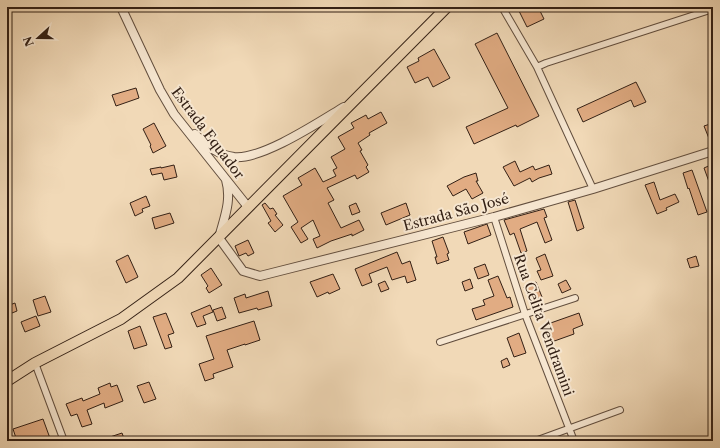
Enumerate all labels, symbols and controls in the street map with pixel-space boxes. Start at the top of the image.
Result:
north arrow [18,18,58,58]
text: N [20,34,37,49]
street label: Estrada Equador [168,83,248,183]
street label: Estrada São José [401,189,511,235]
street label: Rua Celita Vendramini [510,252,578,398]

